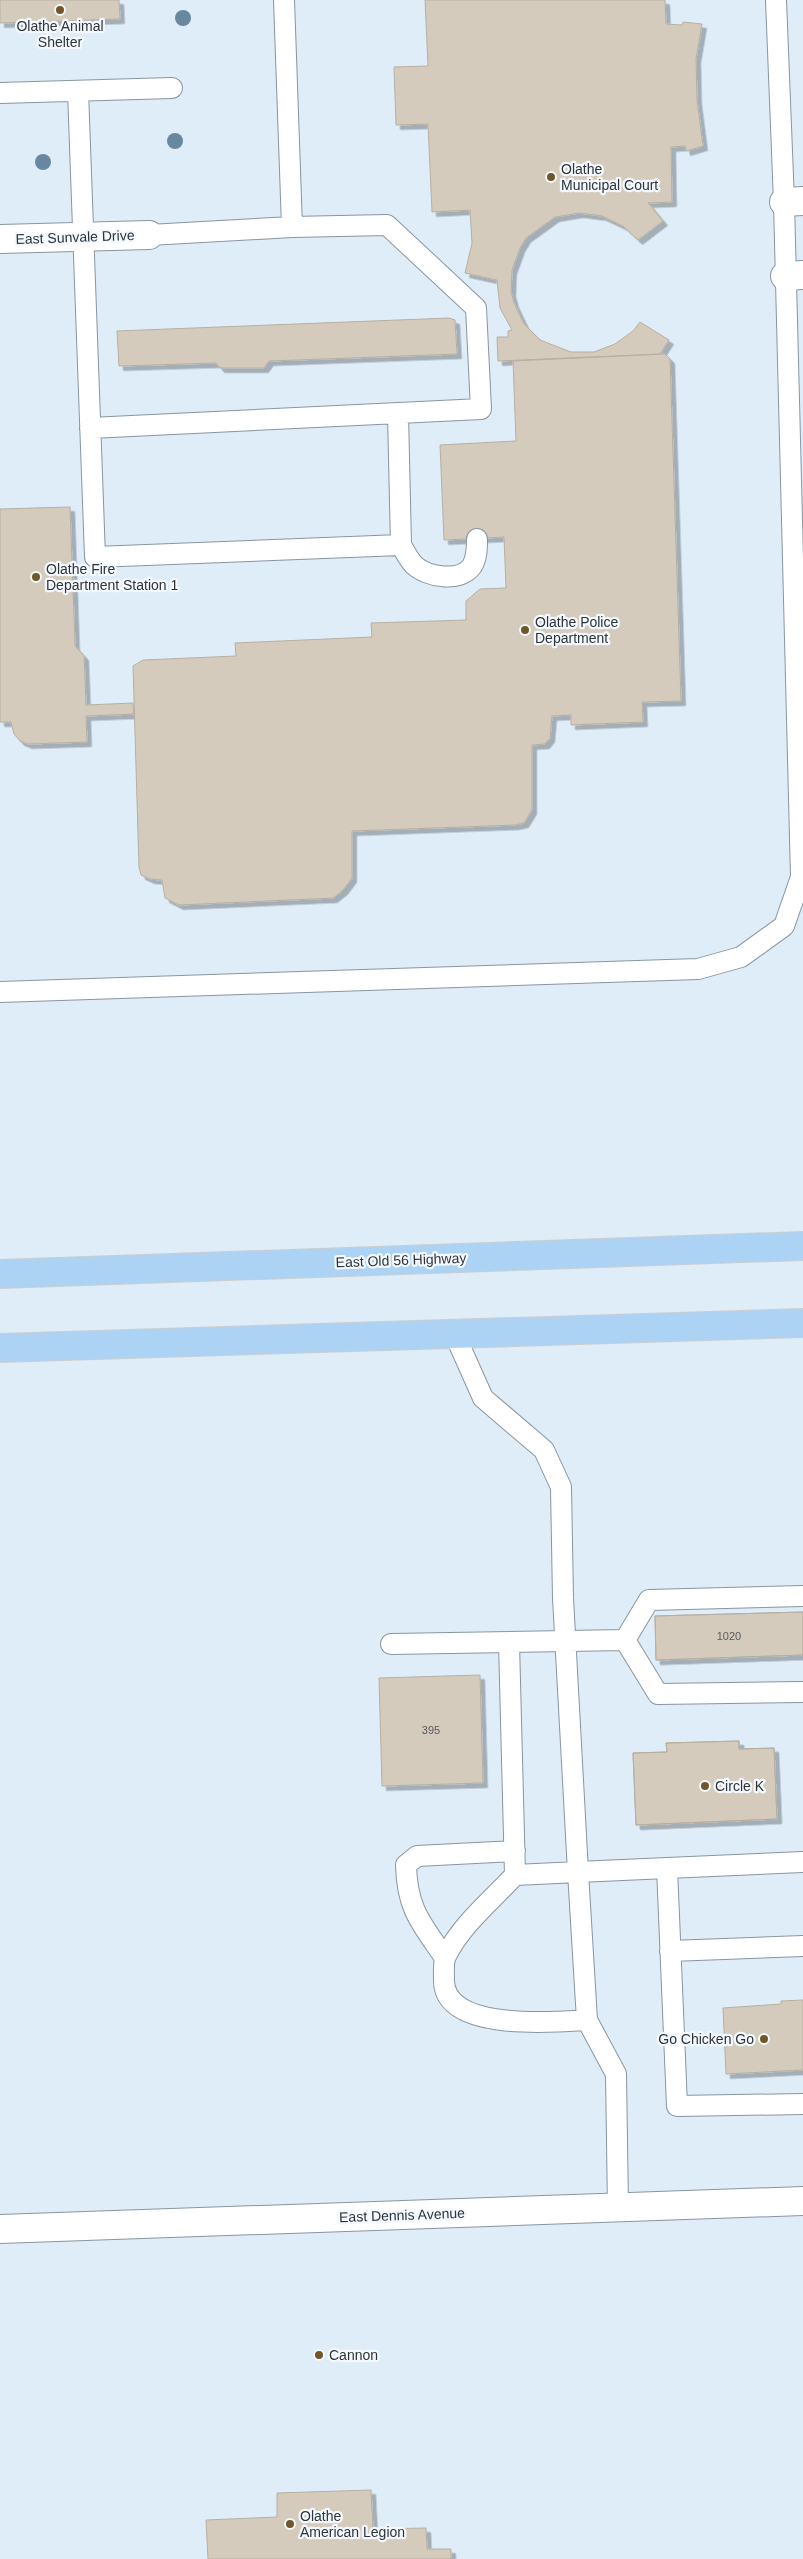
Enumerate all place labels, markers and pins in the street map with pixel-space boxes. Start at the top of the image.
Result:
marker: Olathe Animal Shelter [54,4,66,16]
place label: Olathe Animal Shelter [16,18,104,50]
place label: Olathe Municipal Court [561,161,658,193]
marker: Olathe Municipal Court [545,171,557,183]
place label: Olathe Fire Department Station 1 [46,561,179,593]
marker: Olathe Fire Department Station 1 [30,571,42,583]
place label: Olathe Police Department [535,614,618,646]
marker: Olathe Police Department [519,624,531,636]
place label: Circle K [715,1778,765,1794]
marker: Circle K [699,1780,711,1792]
place label: Go Chicken Go [658,2031,754,2047]
marker: Go Chicken Go [758,2033,770,2045]
place label: Cannon [329,2347,378,2363]
marker: Cannon [313,2349,325,2361]
place label: Olathe American Legion [300,2508,405,2540]
marker: Olathe American Legion [284,2518,296,2530]

